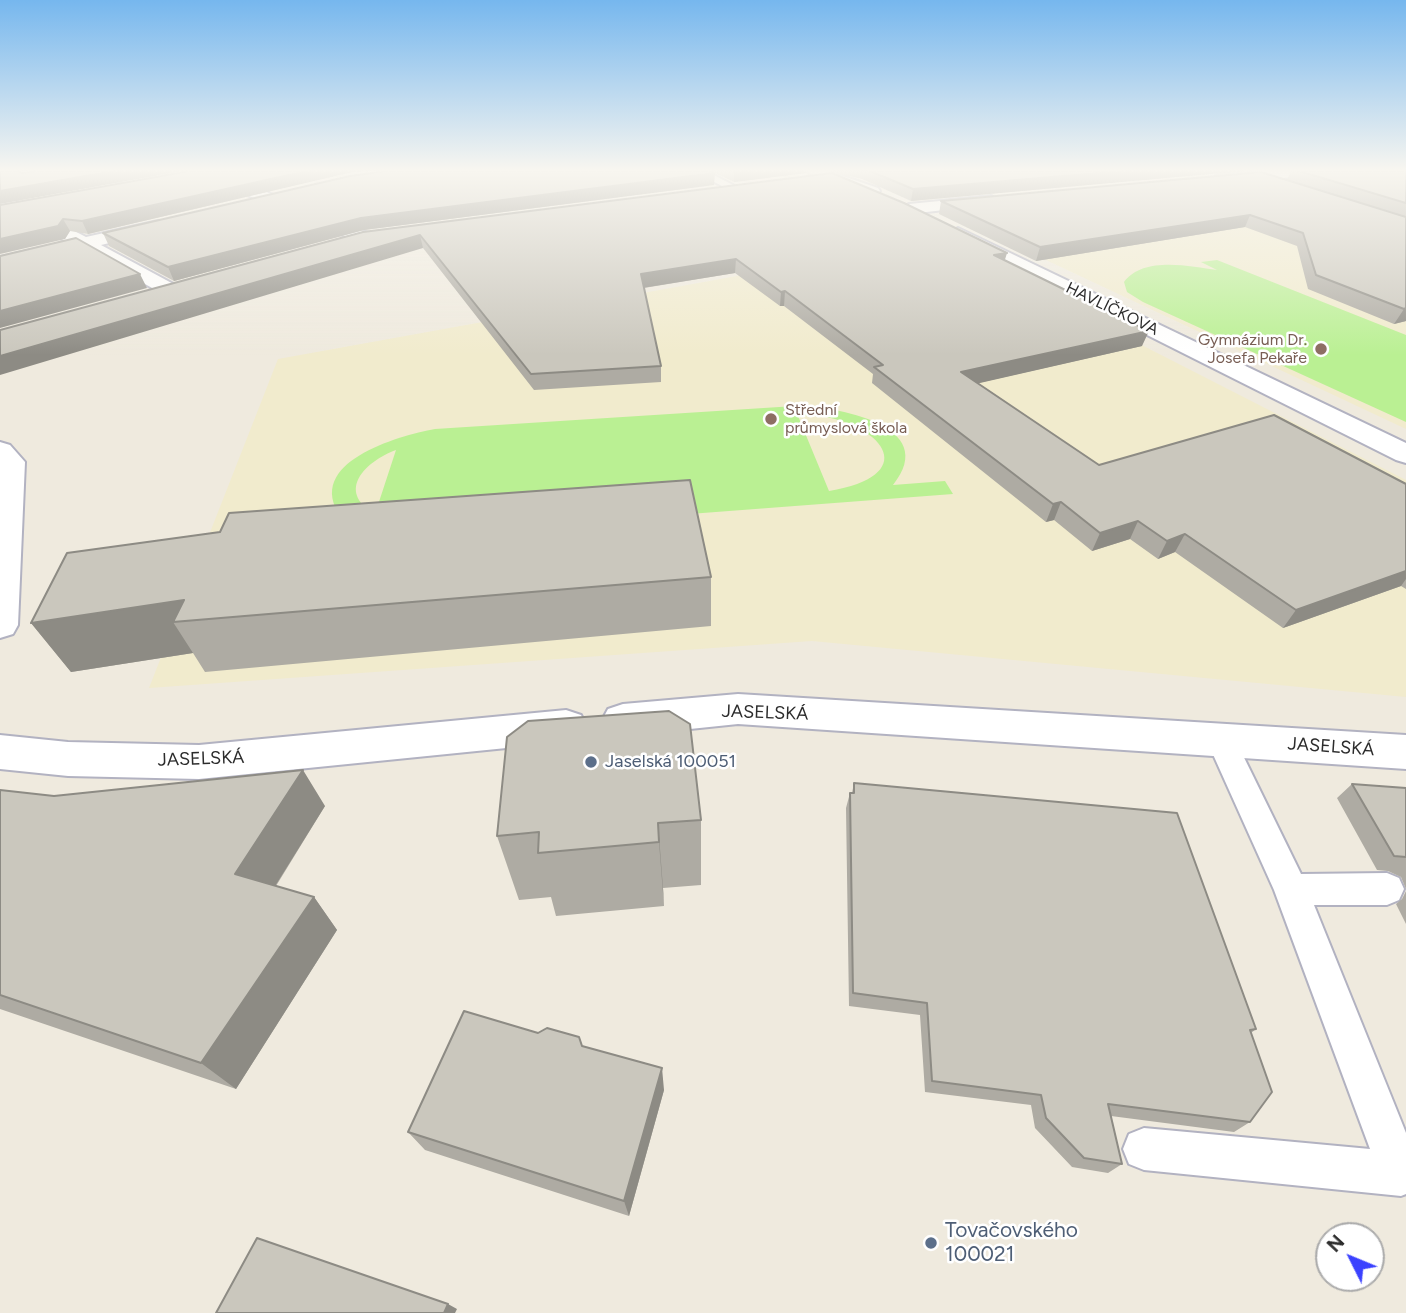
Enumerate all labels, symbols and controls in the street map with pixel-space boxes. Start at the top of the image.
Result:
street label: HAVLÍČKOVA [1063,278,1161,340]
place label: Gymnázium Dr. Josefa Pekaře [1198,330,1307,368]
marker: Gymnázium Dr. Josefa Pekaře [1313,341,1329,357]
place label: Střední průmyslová škola [785,400,907,438]
marker: Střední průmyslová škola [763,411,779,427]
street label: JASELSKÁ [721,701,809,725]
street label: JASELSKÁ [1287,733,1375,761]
street label: JASELSKÁ [157,747,245,771]
place label: Jaselská 100051 [605,751,736,773]
marker: Jaselská 100051 [583,754,599,770]
place label: Tovačovského 100021 [945,1218,1078,1268]
north arrow [1315,1222,1385,1292]
text: N [1322,1230,1349,1257]
marker: Tovačovského 100021 [923,1235,939,1251]

